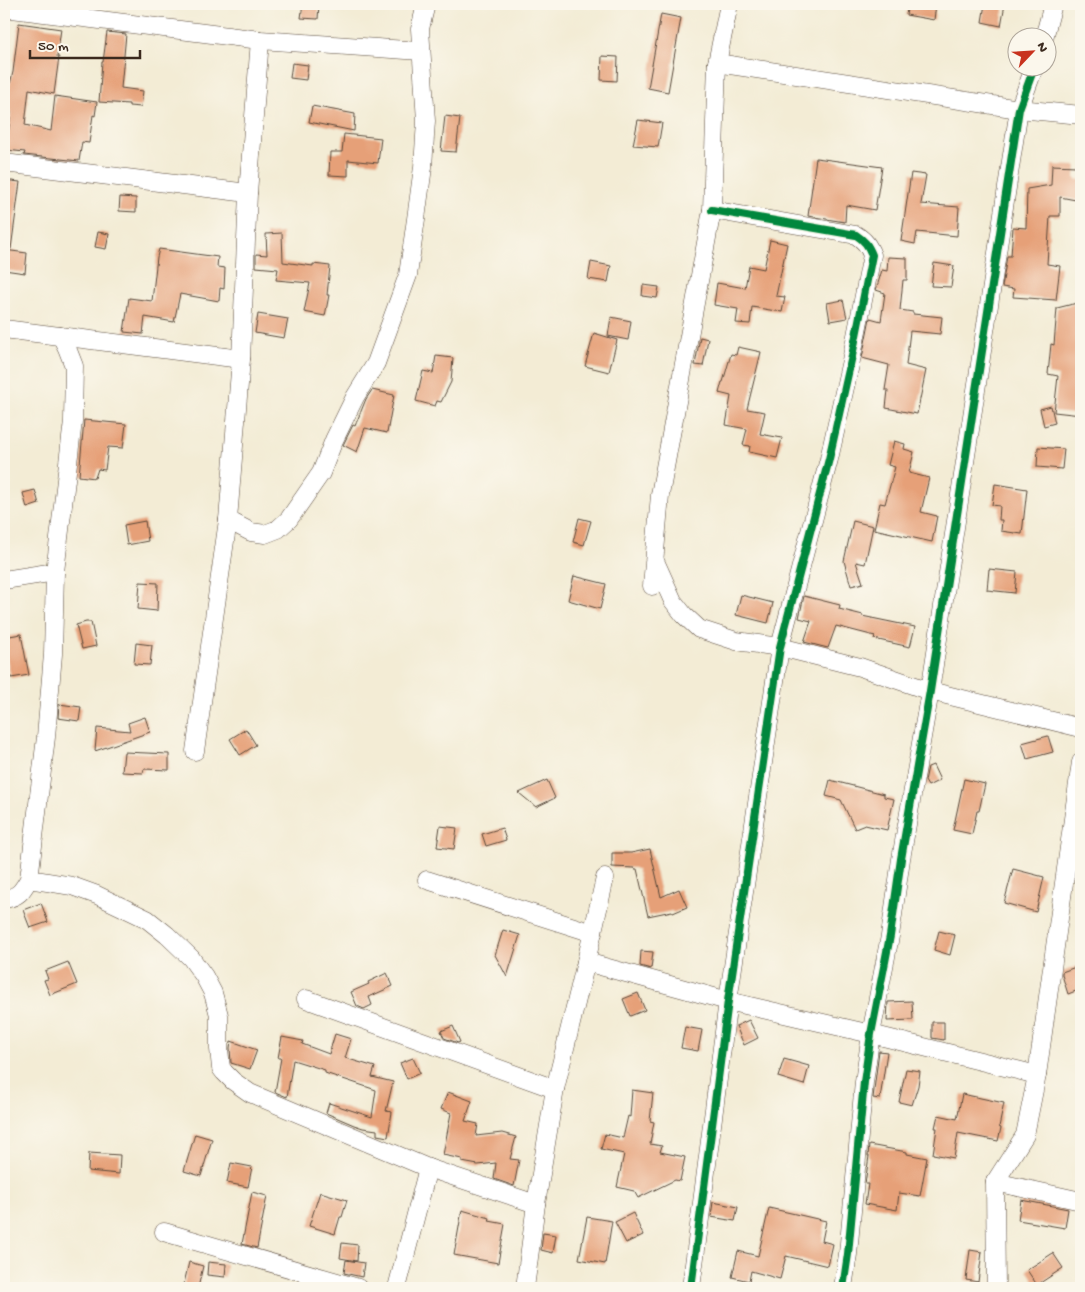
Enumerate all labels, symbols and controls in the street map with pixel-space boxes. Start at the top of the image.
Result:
scale bar [30,28,140,60]
north arrow [1008,28,1058,78]
text: 50 m [38,38,69,56]
text: N [1032,40,1051,55]

